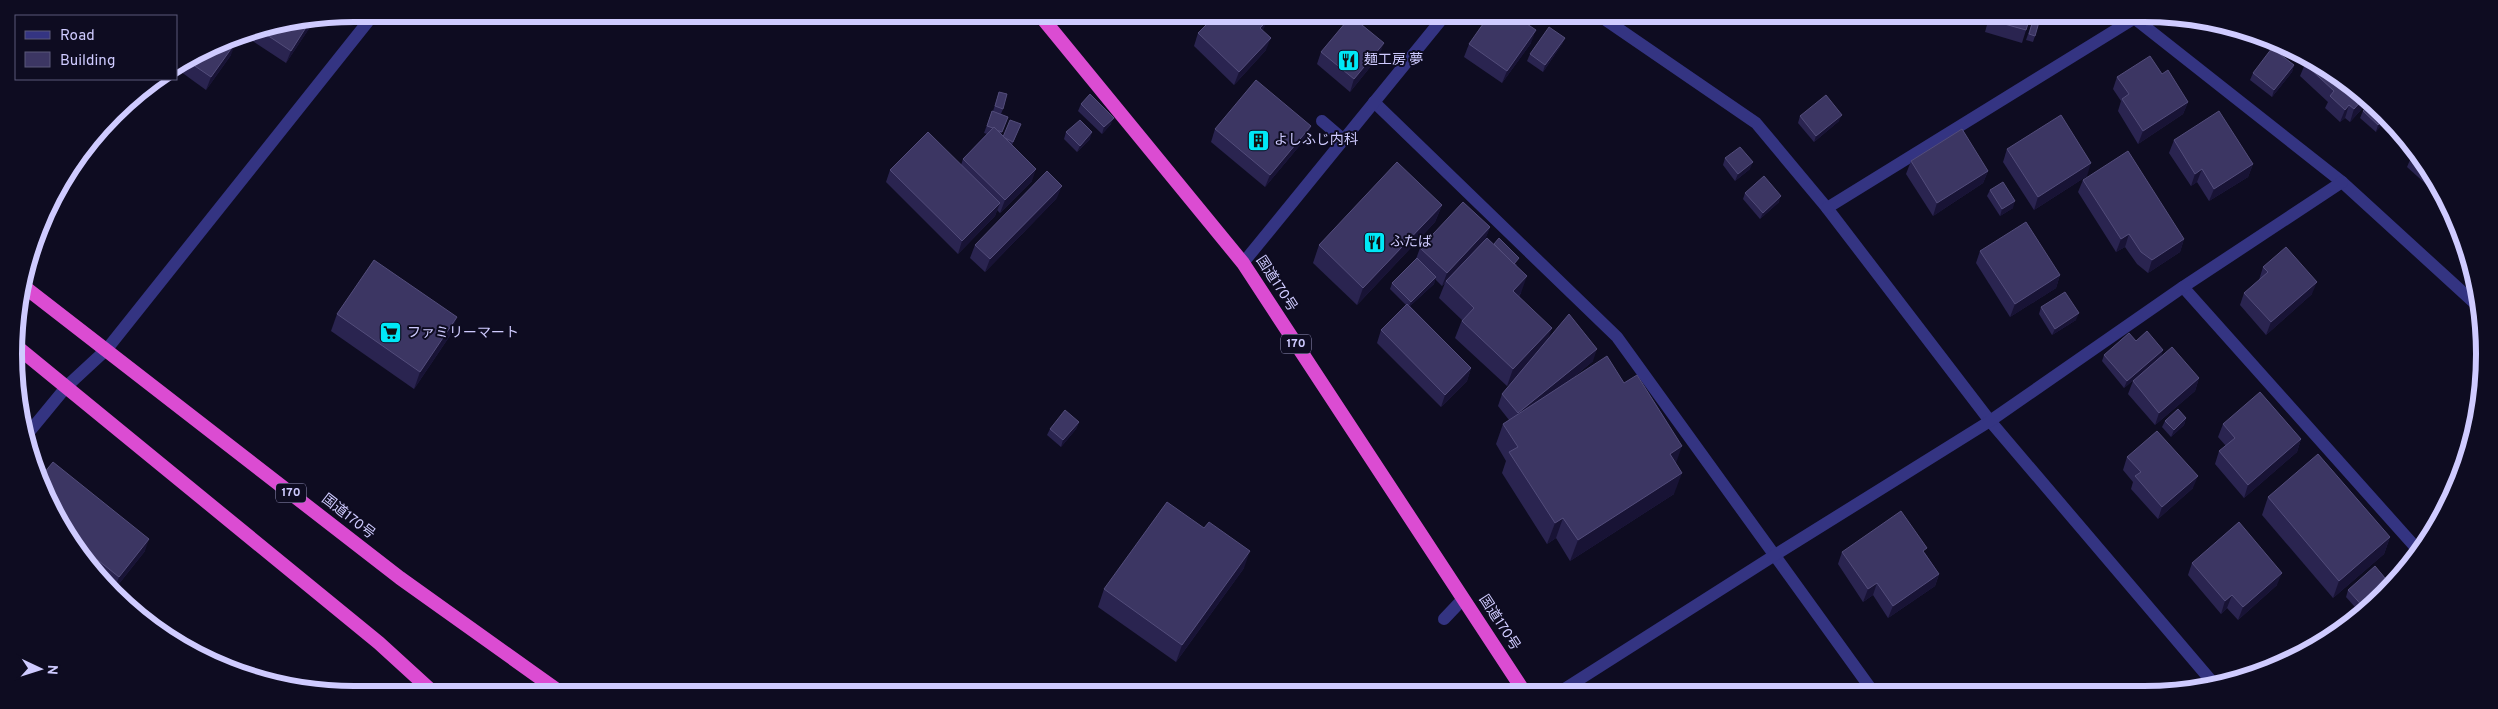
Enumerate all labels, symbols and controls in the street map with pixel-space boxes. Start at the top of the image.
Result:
legend [15,15,178,80]
text: Road [60,27,95,46]
restaurant icon: 麺工房 夢 [1336,48,1360,72]
text: Building [60,52,115,71]
place label: 麺工房 夢 [1364,52,1423,69]
building icon: よしふじ内科 [1246,128,1270,152]
place label: よしふじ内科 [1274,132,1358,149]
restaurant icon: ふたば [1362,230,1386,254]
place label: ふたば [1390,234,1432,251]
street label: 国道170号 [1252,253,1300,315]
supermarket icon: ファミリーマート [379,321,403,345]
place label: ファミリーマート [407,325,519,342]
road number: 170 [1281,334,1311,354]
road number: 170 [276,483,306,502]
street label: 国道170号 [318,491,378,543]
street label: 国道170号 [1475,592,1523,654]
north arrow [15,644,65,694]
text: N [43,664,60,675]

